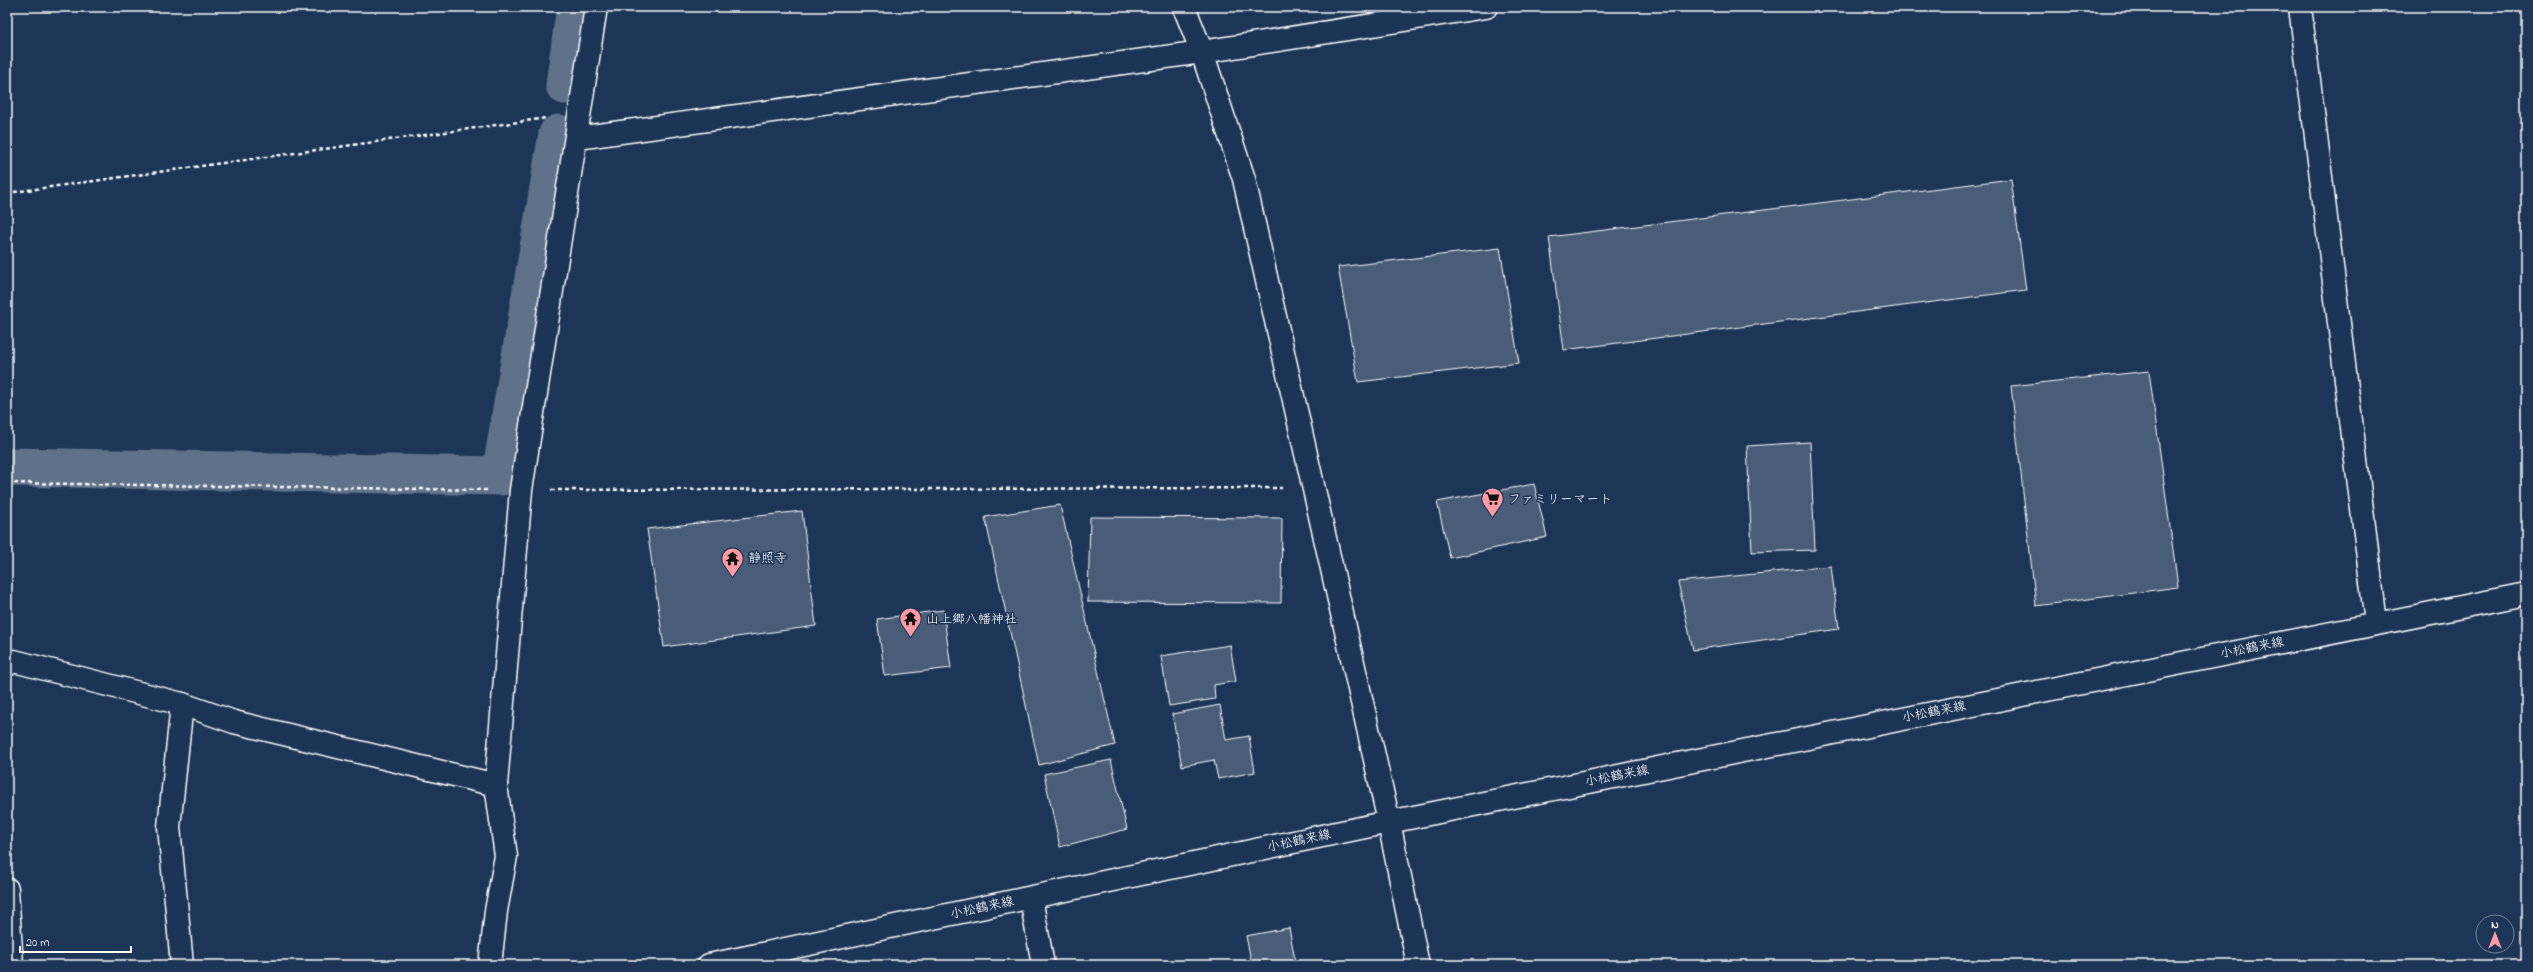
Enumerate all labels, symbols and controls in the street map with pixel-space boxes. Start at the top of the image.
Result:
supermarket icon: ファミリーマート [1479,486,1505,519]
place label: ファミリーマート [1508,490,1612,509]
temple icon: 静照寺 [719,545,745,578]
place label: 静照寺 [748,549,787,568]
temple icon: 山上郷八幡神社 [898,606,924,639]
place label: 山上郷八幡神社 [926,610,1017,629]
street label: 小松鶴来線 [2218,632,2287,664]
street label: 小松鶴来線 [1900,696,1969,728]
street label: 小松鶴来線 [1583,760,1652,792]
street label: 小松鶴来線 [1265,825,1334,857]
street label: 小松鶴来線 [948,892,1017,924]
north arrow [2475,914,2515,954]
text: N [2491,917,2499,933]
scale bar [20,928,131,954]
text: 20 m [26,934,49,952]

